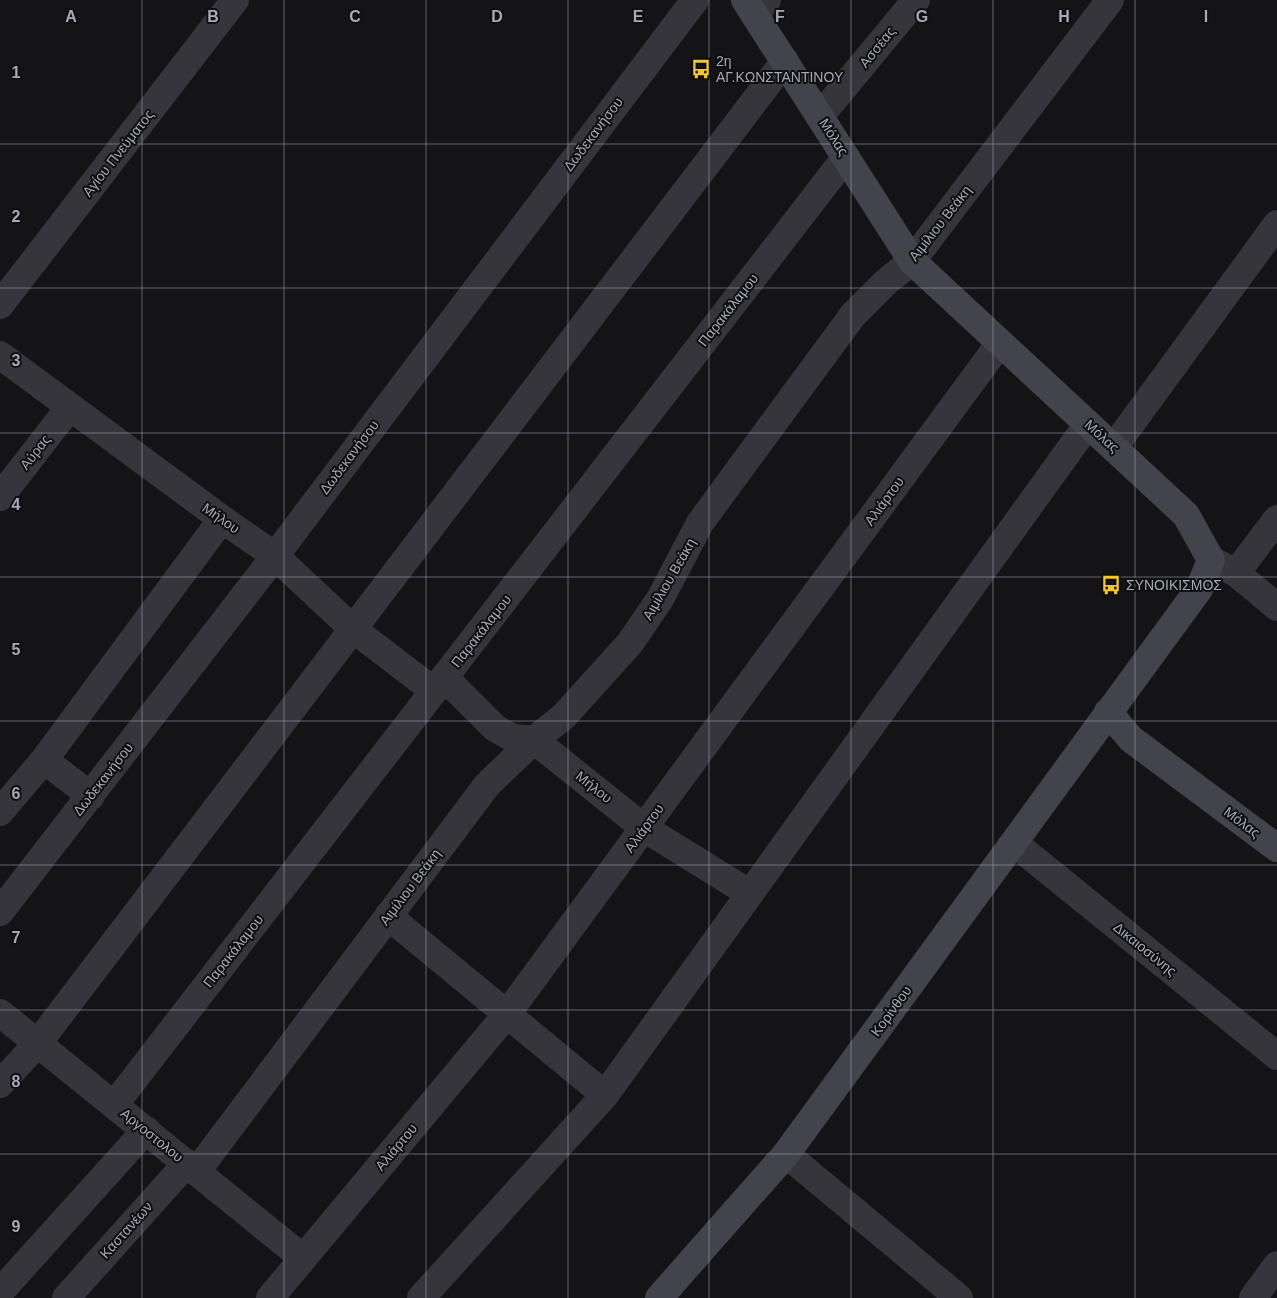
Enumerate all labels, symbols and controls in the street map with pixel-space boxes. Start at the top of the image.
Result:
text: A [65,8,77,25]
text: B [207,8,219,25]
text: C [349,8,361,25]
text: D [491,8,503,25]
text: E [633,8,644,25]
text: F [775,8,785,25]
text: G [916,8,928,25]
text: H [1058,8,1070,25]
text: I [1204,8,1208,25]
street label: Ασσέας [856,23,898,71]
place label: 2η ΑΓ.ΚΩΝΣΤΑΝΤΙΝΟΥ [716,53,844,85]
bus stop icon: 2η ΑΓ.ΚΩΝΣΤΑΝΤΙΝΟΥ [690,58,712,80]
text: 1 [12,64,21,81]
street label: Δωδεκανήσου [560,94,626,174]
street label: Αγίου Πνεύματος [79,106,157,200]
street label: Μόλας [816,116,852,159]
street label: Αιμίλιου Βεάκη [906,182,974,264]
text: 2 [12,208,21,225]
street label: Παρακάλαμου [695,271,761,349]
text: 3 [12,352,21,369]
street label: Μόλας [1081,416,1123,456]
street label: Δωδεκανήσου [316,417,382,497]
street label: Αύρας [16,431,54,473]
street label: Αλιάρτου [861,474,907,528]
text: 4 [12,496,21,513]
street label: Μήλου [199,499,243,537]
street label: Αιμίλιου Βεάκη [639,535,699,623]
bus stop icon: ΣΥΝΟΙΚΙΣΜΟΣ [1100,574,1122,596]
place label: ΣΥΝΟΙΚΙΣΜΟΣ [1126,577,1222,593]
street label: Παρακάλαμου [448,592,514,670]
text: 5 [12,641,21,658]
street label: Δωδεκανήσου [70,739,136,819]
street label: Μήλου [573,768,615,806]
text: 6 [12,785,21,802]
street label: Αλιάρτου [621,801,667,855]
street label: Μόλας [1221,803,1263,841]
street label: Αιμίλιου Βεάκη [376,846,444,928]
street label: Παρακάλαμου [200,912,266,990]
street label: Δικαιοσύνης [1110,919,1180,979]
text: 7 [12,929,21,946]
street label: Κορίνθου [867,983,915,1039]
text: 8 [12,1073,21,1090]
street label: Αργοστολου [118,1105,186,1165]
street label: Αλιάρτου [372,1120,420,1174]
street label: Καστανέων [96,1198,156,1262]
text: 9 [12,1218,21,1235]

